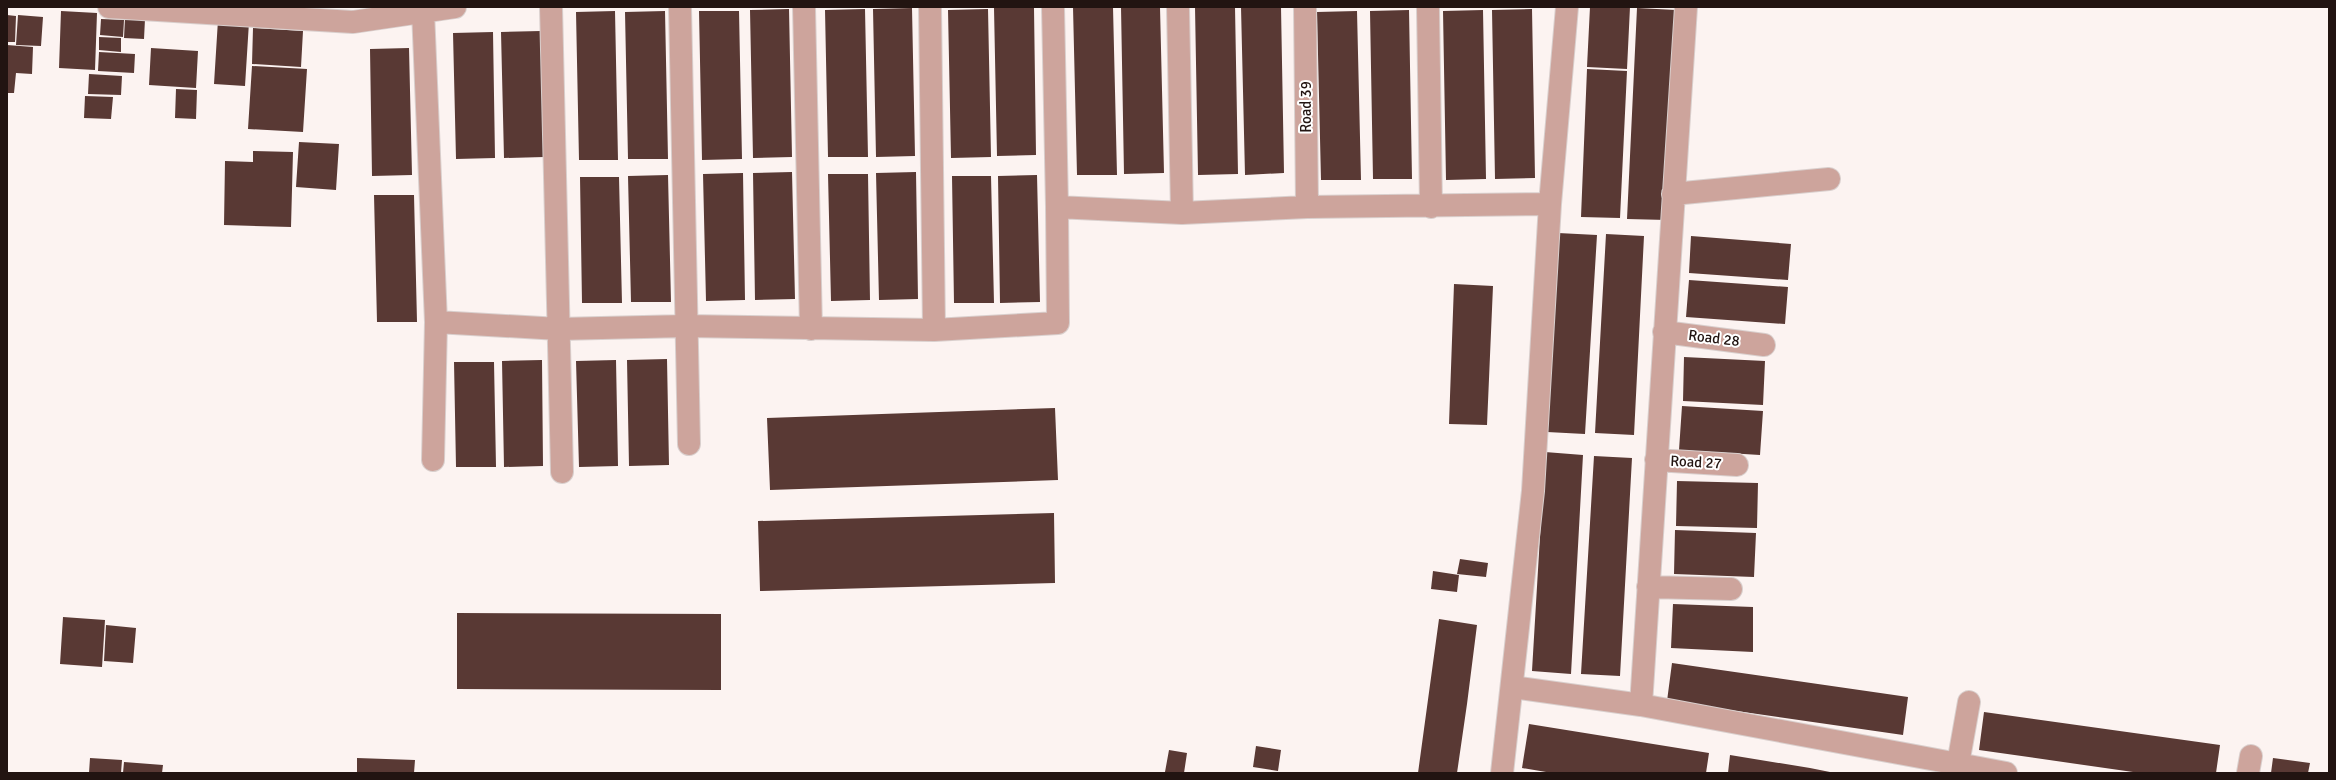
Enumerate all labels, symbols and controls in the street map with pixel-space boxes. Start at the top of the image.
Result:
street label: Road 39 [1297,81,1315,133]
street label: Road 28 [1687,326,1741,350]
street label: Road 27 [1670,452,1722,472]

